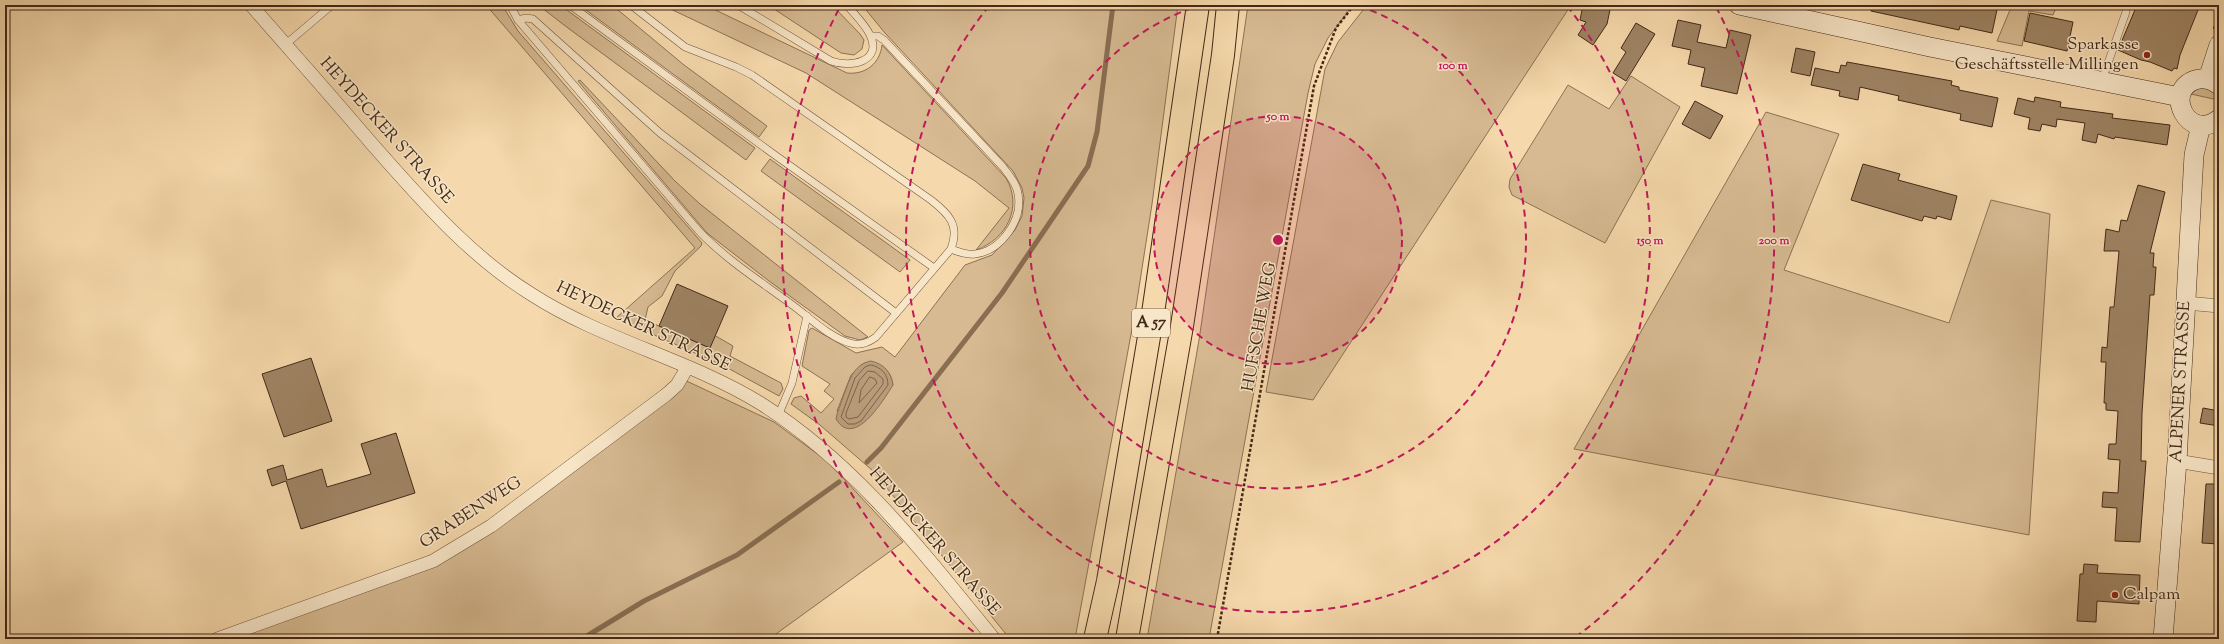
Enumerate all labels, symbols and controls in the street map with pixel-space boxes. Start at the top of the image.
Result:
place label: Sparkasse Geschäftsstelle Millingen [1955,33,2139,77]
marker: Sparkasse Geschäftsstelle Millingen [2142,50,2152,60]
street label: HEYDECKER STRASSE [313,52,459,210]
text: 100 m [1437,57,1468,75]
text: 50 m [1266,108,1290,126]
text: 150 m [1635,232,1664,250]
text: 200 m [1759,232,1789,250]
centre of rings [1271,233,1285,247]
street label: HUFSCHE WEG [1237,260,1283,394]
street label: HEYDECKER STRASSE [552,276,734,378]
street label: ALPENER STRASSE [2165,301,2197,463]
road number: A 57 [1132,309,1170,337]
street label: HEYDECKER STRASSE [863,462,1005,622]
street label: GRABENWEG [415,471,527,555]
place label: Calpam [2123,583,2180,607]
marker: Calpam [2110,590,2120,600]

